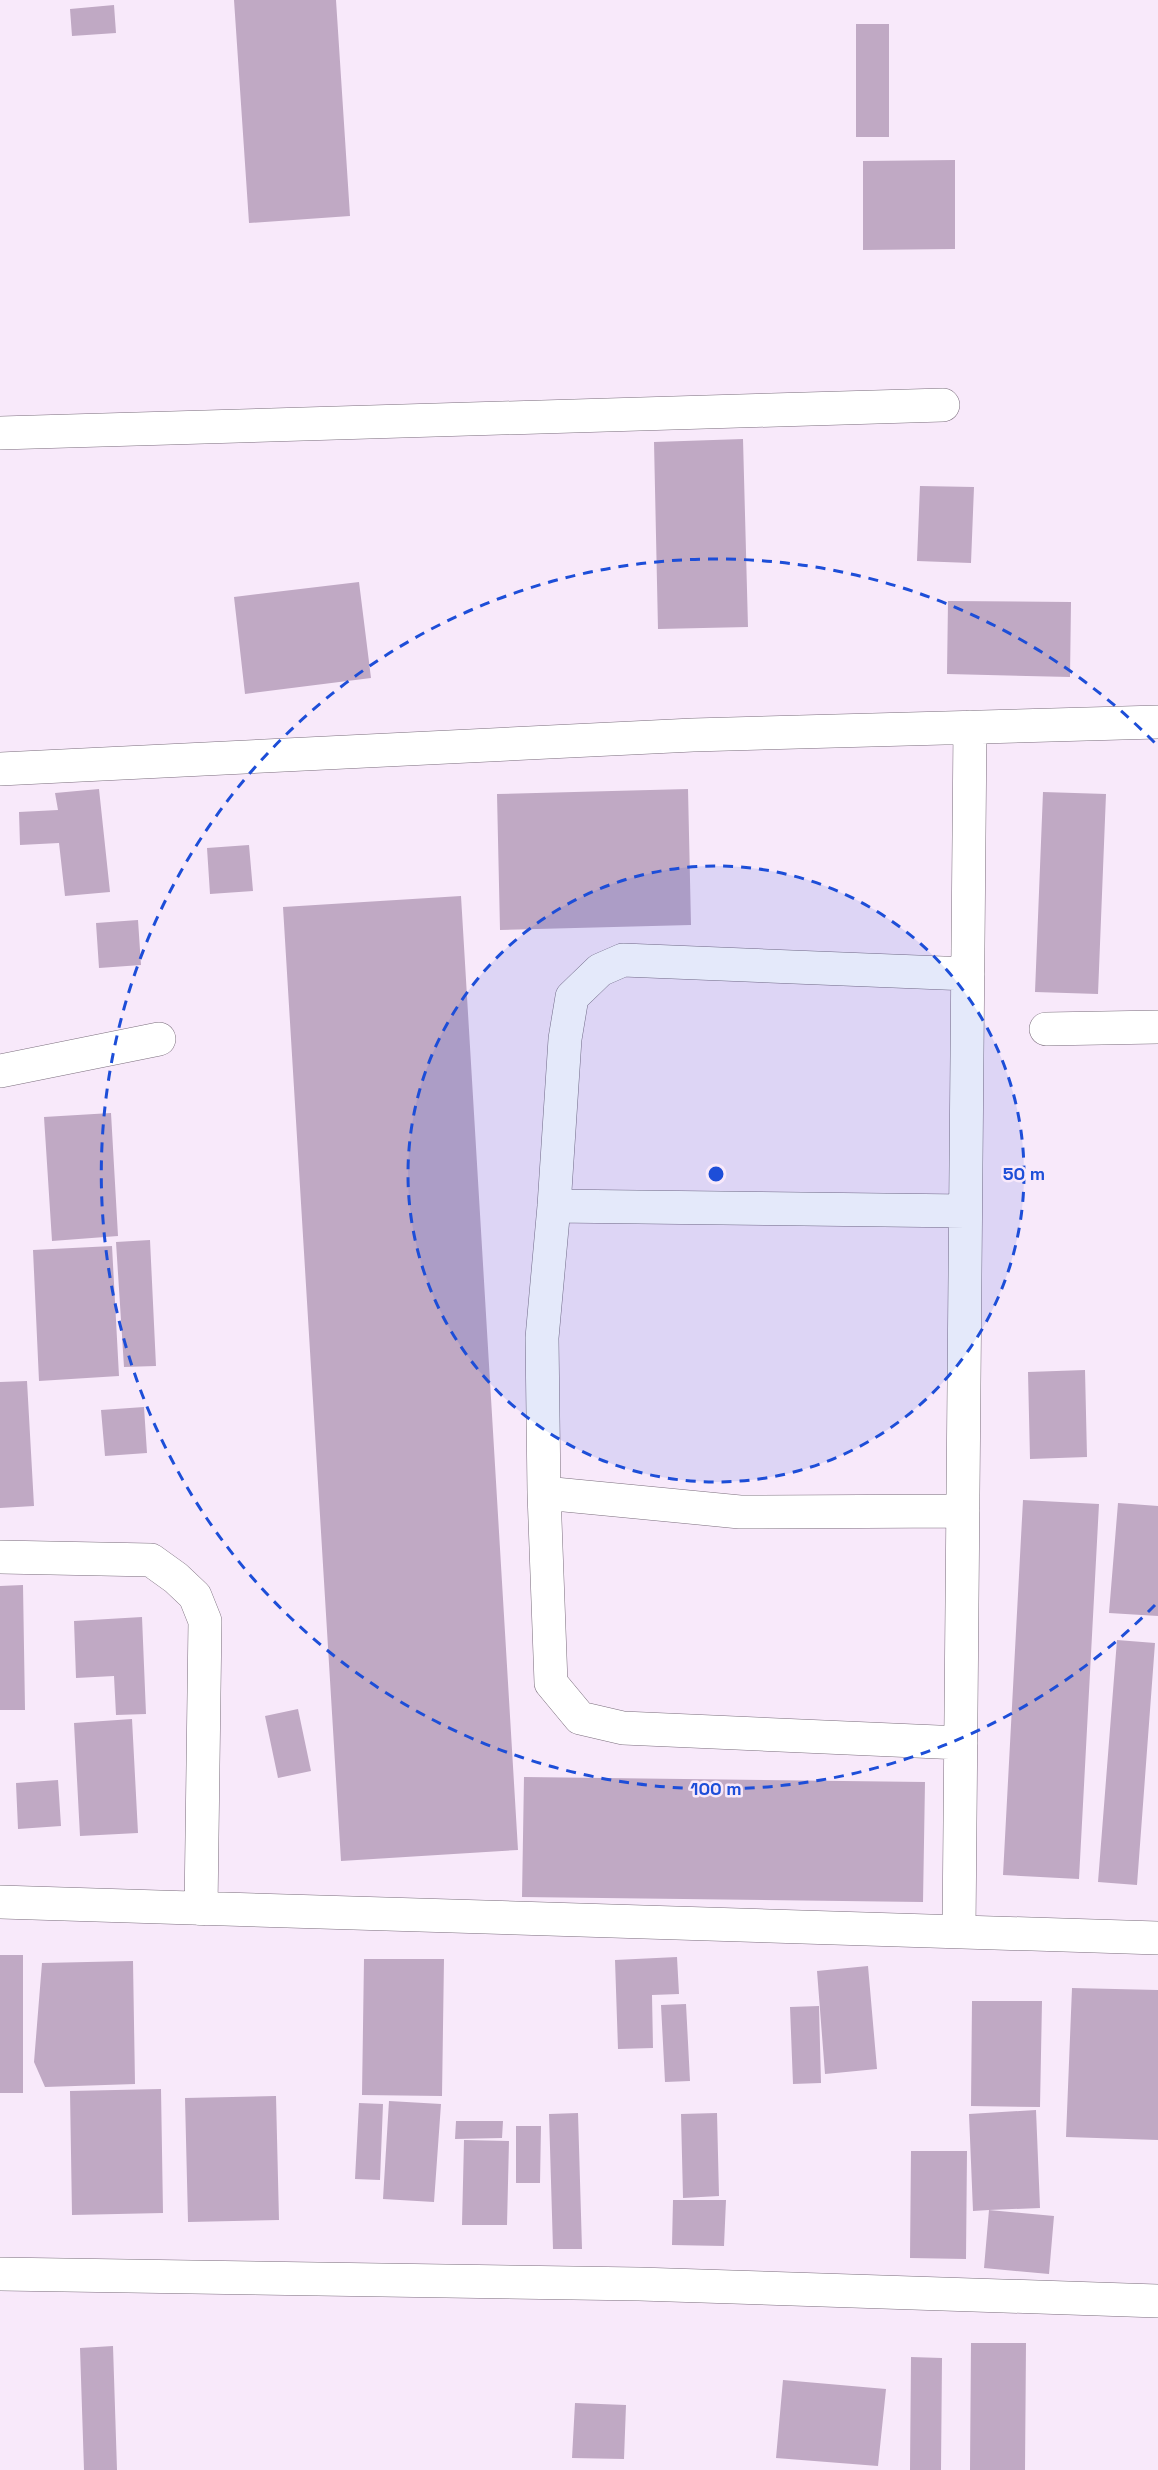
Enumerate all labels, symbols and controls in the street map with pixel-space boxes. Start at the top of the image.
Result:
text: 50 m [1003,1162,1045,1185]
centre of rings [706,1164,726,1184]
text: 100 m [690,1777,742,1800]

